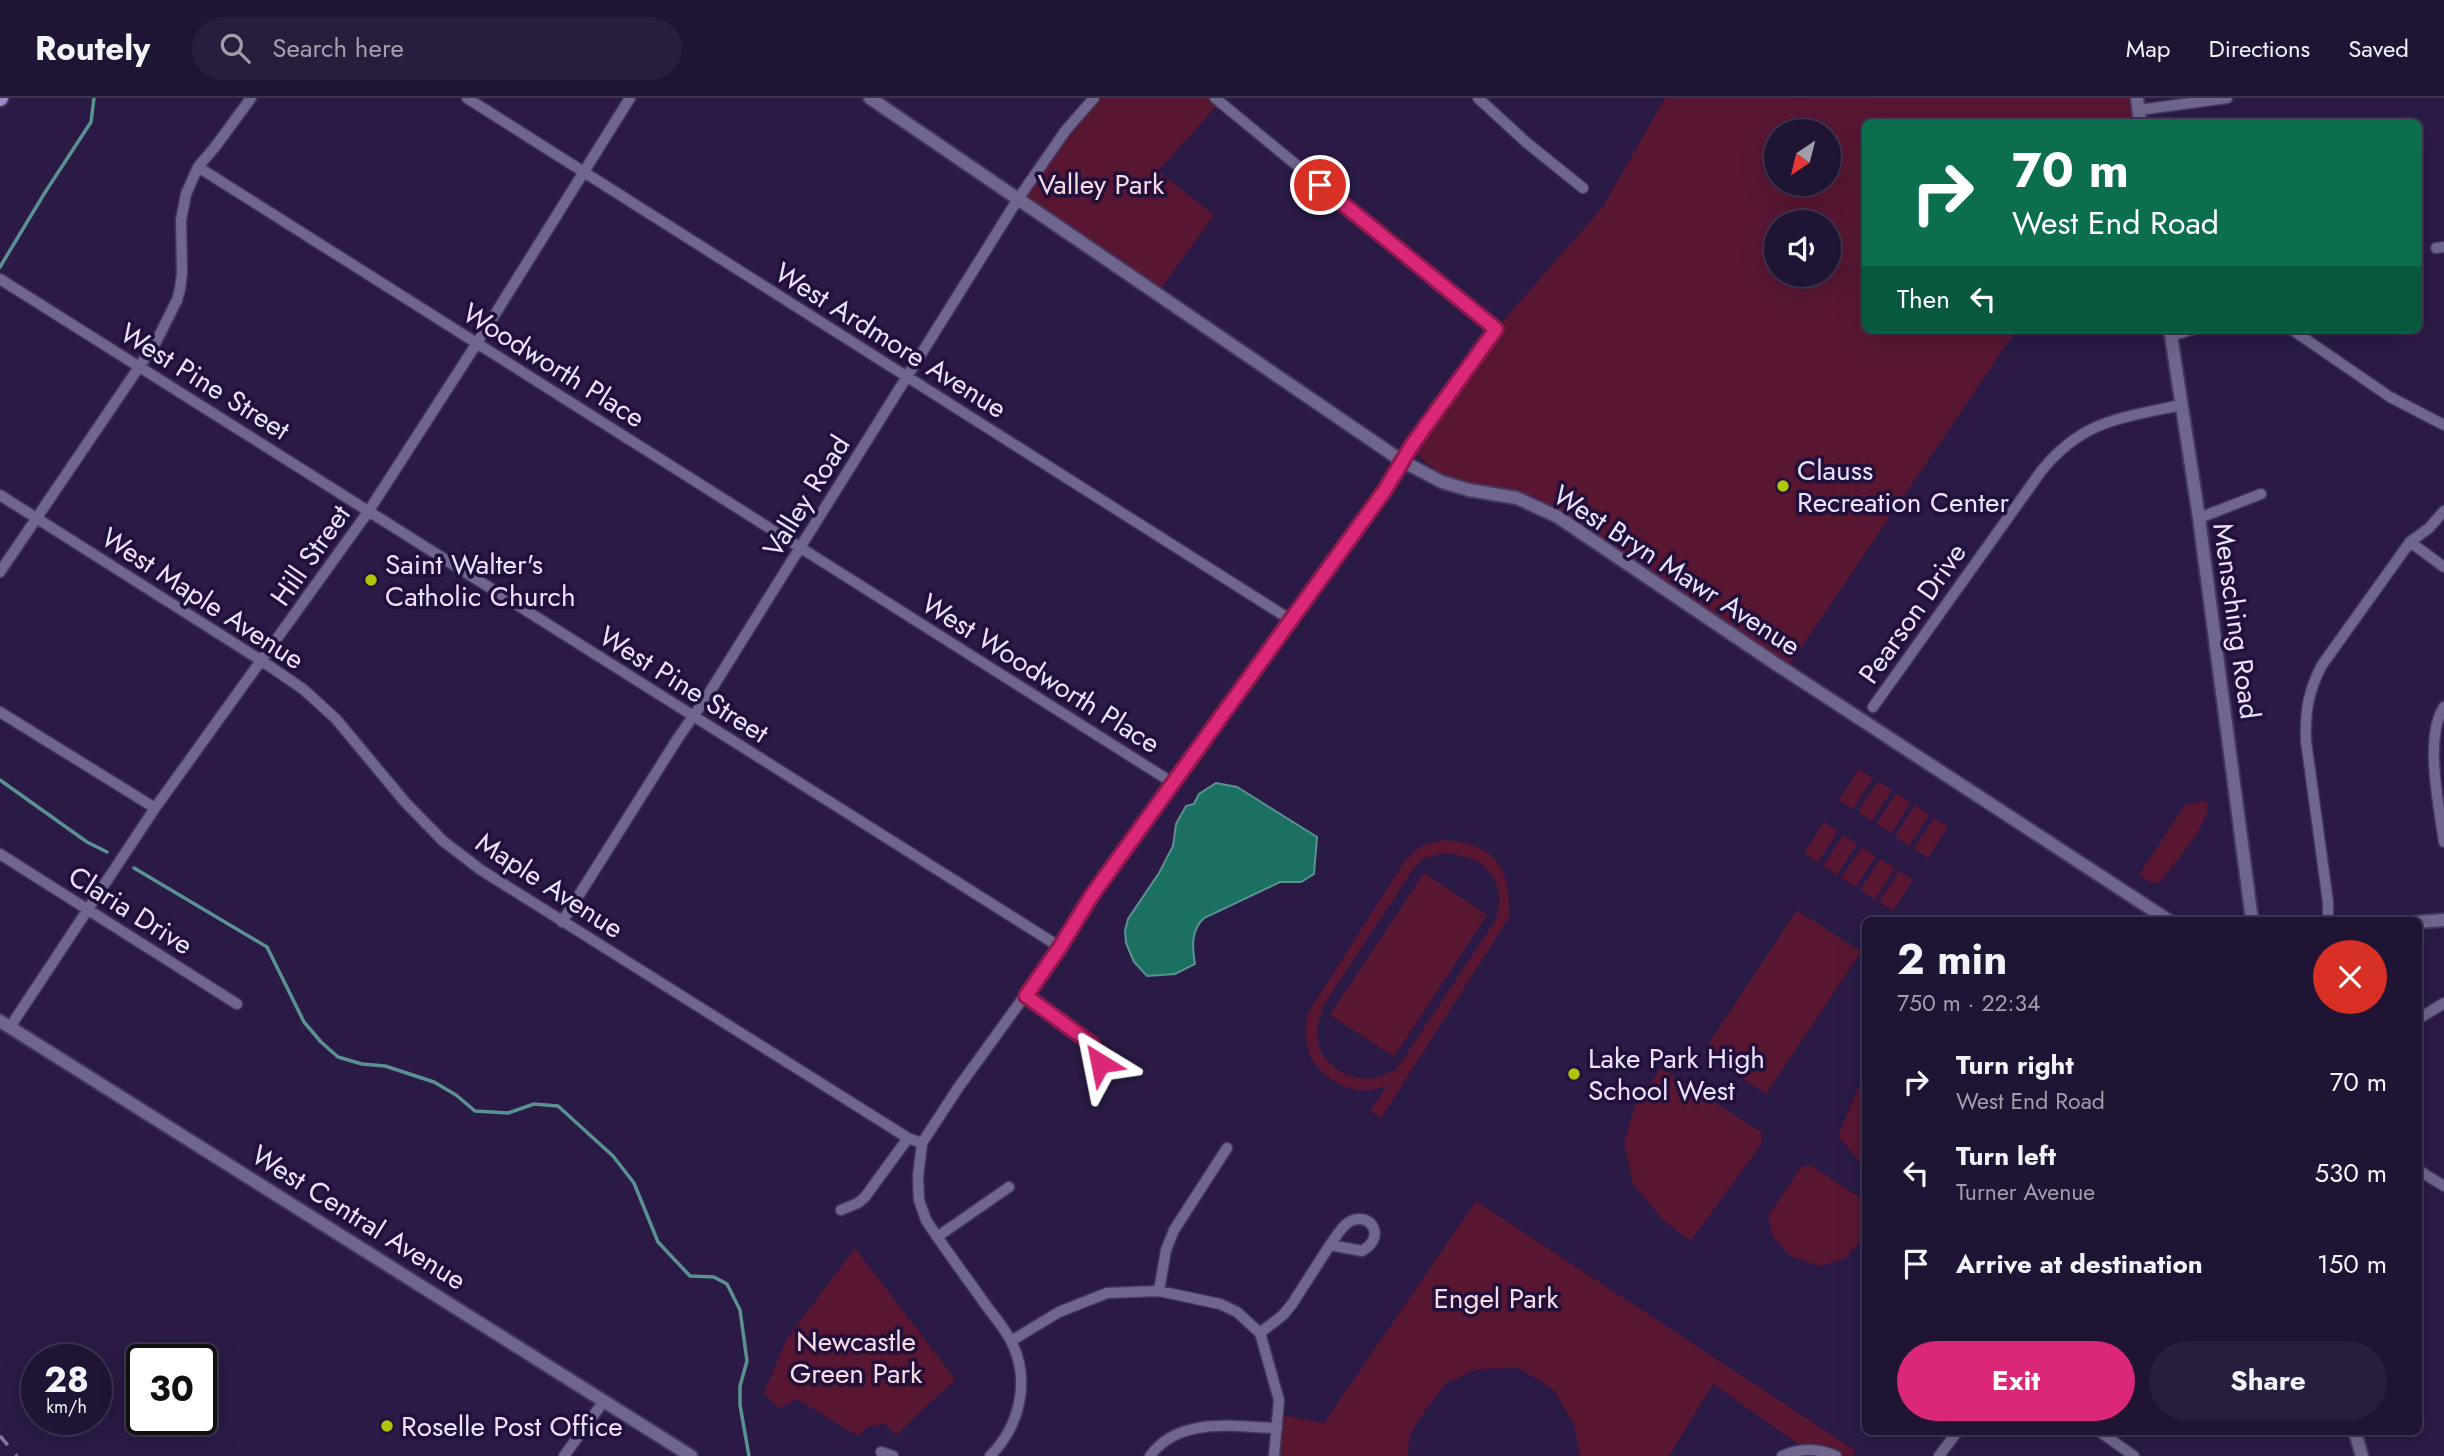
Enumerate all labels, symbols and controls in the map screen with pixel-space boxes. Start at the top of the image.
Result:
search box [192,17,682,80]
text: Routely [35,25,150,72]
icon: search [216,29,254,67]
text: Search here [272,29,404,67]
text: Map [2126,31,2171,66]
text: Directions [2209,31,2310,66]
text: Saved [2348,31,2409,66]
north arrow [1764,119,1841,196]
map controls [1764,119,1841,287]
text: 70 m [2012,135,2129,205]
icon: right [1897,147,1988,238]
pin [1290,155,1350,215]
park label: Valley Park [1038,164,1165,205]
icon: arrive [1301,166,1339,204]
text: West End Road [2012,200,2219,246]
button: sound [1764,210,1841,287]
street label: West Ardmore Avenue [767,252,1015,428]
text: Then [1897,280,1950,318]
icon: left [1964,280,2002,318]
street label: Woodworth Place [455,293,653,438]
street label: West Pine Street [112,313,298,450]
street label: Valley Road [753,427,860,565]
place label: Clauss Recreation Center [1797,450,2009,523]
street label: West Bryn Mawr Avenue [1545,475,1809,666]
marker: Clauss Recreation Center [1775,478,1791,494]
street label: Hill Street [261,496,360,614]
street label: West Maple Avenue [93,517,312,680]
street label: Mensching Road [2202,520,2271,722]
street label: Pearson Drive [1849,534,1976,692]
place label: Saint Walter's Catholic Church [385,544,576,617]
marker: Saint Walter's Catholic Church [363,572,379,588]
street label: West Woodworth Place [913,583,1168,764]
street label: West Pine Street [591,616,777,753]
street label: Maple Avenue [468,822,632,949]
street label: Claria Drive [60,856,201,965]
text: 2 min [1897,929,2007,990]
button: close [2313,940,2387,1014]
text: 750 m · 22:34 [1897,986,2040,1020]
position arrow [1063,1026,1137,1100]
place label: Lake Park High School West [1588,1038,1765,1111]
text: Turn right [1956,1046,2074,1084]
icon: right [1897,1063,1935,1101]
text: 70 m [2330,1063,2387,1101]
marker: Lake Park High School West [1566,1066,1582,1082]
text: West End Road [1956,1084,2105,1118]
street label: West Central Avenue [243,1135,474,1300]
text: Turn left [1956,1137,2056,1175]
icon: left [1897,1154,1935,1192]
text: 530 m [2314,1154,2387,1192]
text: Turner Avenue [1956,1175,2095,1209]
icon: arrive [1897,1245,1935,1283]
text: Arrive at destination [1956,1245,2203,1283]
text: 150 m [2317,1245,2387,1283]
park label: Engel Park [1433,1278,1559,1319]
park label: Newcastle Green Park [790,1321,923,1394]
button: Exit [1897,1341,2135,1421]
button: Share [2149,1341,2387,1421]
speed limit sign: 30 [126,1344,217,1435]
text: 28 [44,1355,89,1405]
text: km/h [46,1394,87,1420]
place label: Roselle Post Office [401,1406,623,1447]
marker: Roselle Post Office [379,1418,395,1434]

